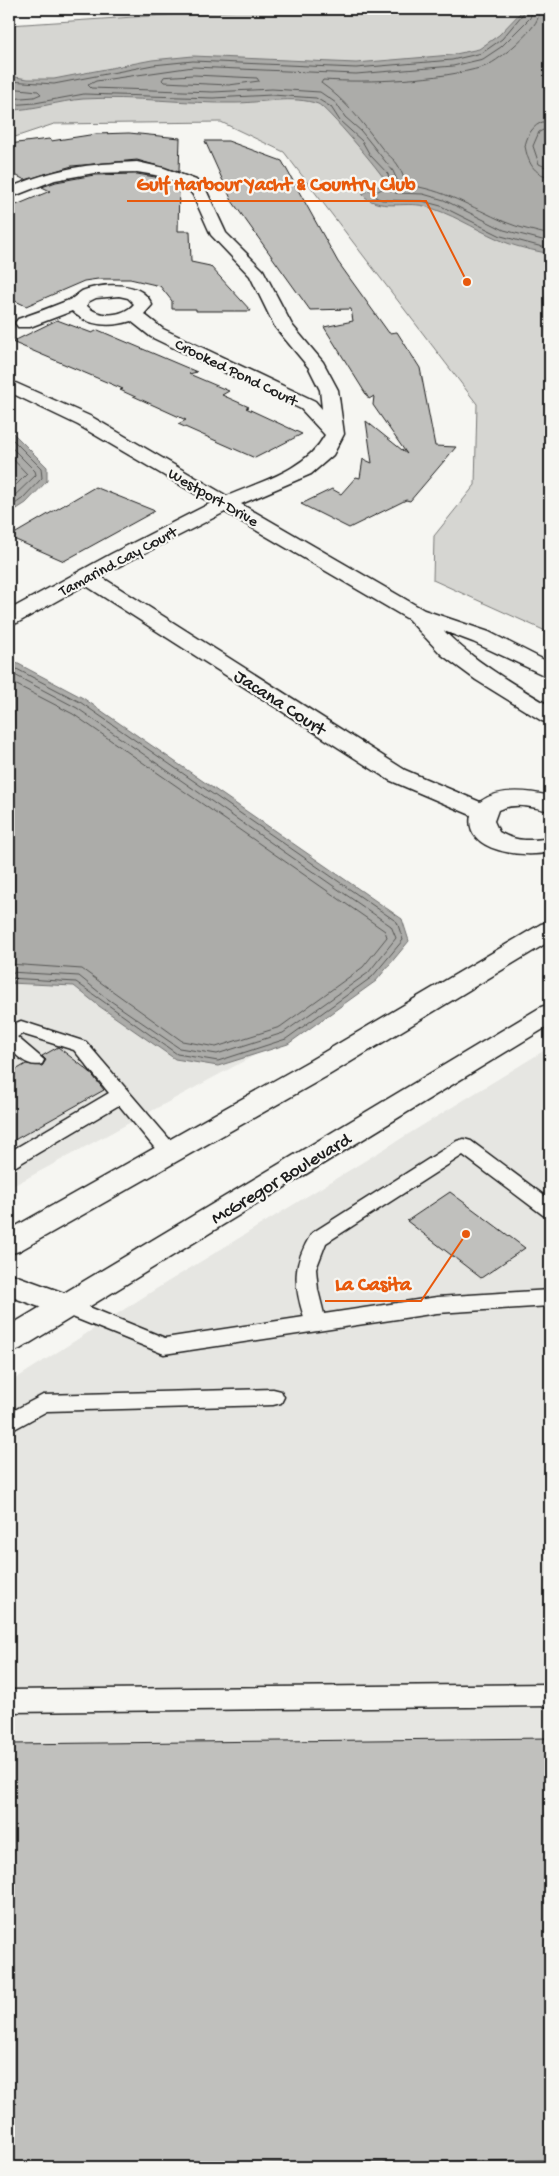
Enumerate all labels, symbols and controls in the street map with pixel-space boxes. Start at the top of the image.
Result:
callout: Gulf Harbour Yacht & Country Club [127,166,426,201]
text: Gulf Harbour Yacht & Country Club [137,175,416,198]
street label: Crooked Pond Court [171,336,301,413]
street label: Westport Drive [164,465,262,533]
street label: Tamarind Cay Court [55,523,182,603]
street label: Jacana Court [229,666,331,743]
street label: McGregor Boulevard [208,1128,358,1231]
callout: La Casita [325,1266,421,1301]
text: La Casita [335,1275,412,1298]

